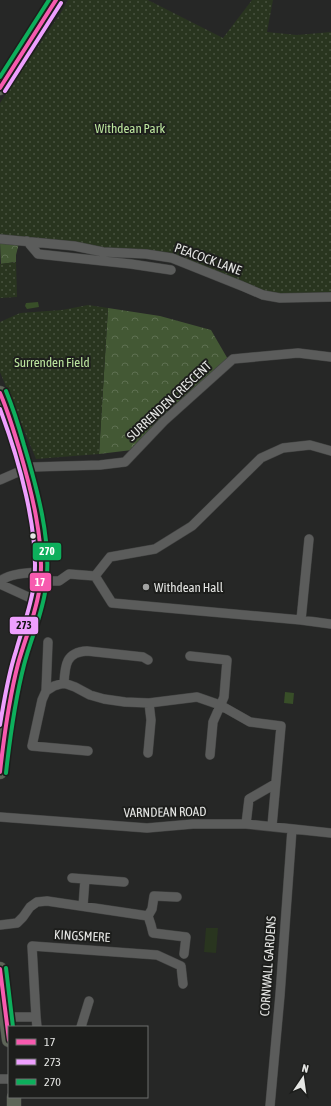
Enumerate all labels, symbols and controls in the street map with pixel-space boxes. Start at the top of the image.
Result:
park label: Withdean Park [95,121,165,136]
street label: PEACOCK LANE [173,240,244,278]
park label: Surrenden Field [14,355,90,370]
street label: SURRENDEN CRESCENT [124,358,214,444]
unlabelled marker [28,531,38,541]
line badge: 270 [32,542,62,561]
text: 270 [39,545,55,557]
line badge: 17 [29,572,52,592]
text: 17 [35,576,45,588]
place label: Withdean Hall [154,580,224,595]
marker: Withdean Hall [141,582,151,592]
line badge: 273 [9,616,39,635]
text: 273 [16,619,32,631]
street label: VARNDEAN ROAD [123,804,207,820]
street label: CORNWALL GARDENS [257,915,279,1017]
street label: KINGSMERE [54,927,111,945]
legend [8,1026,148,1098]
text: 17 [44,1035,56,1049]
text: 273 [44,1055,61,1069]
north arrow [283,1058,323,1098]
text: N [301,1062,310,1075]
text: 270 [44,1075,61,1089]

